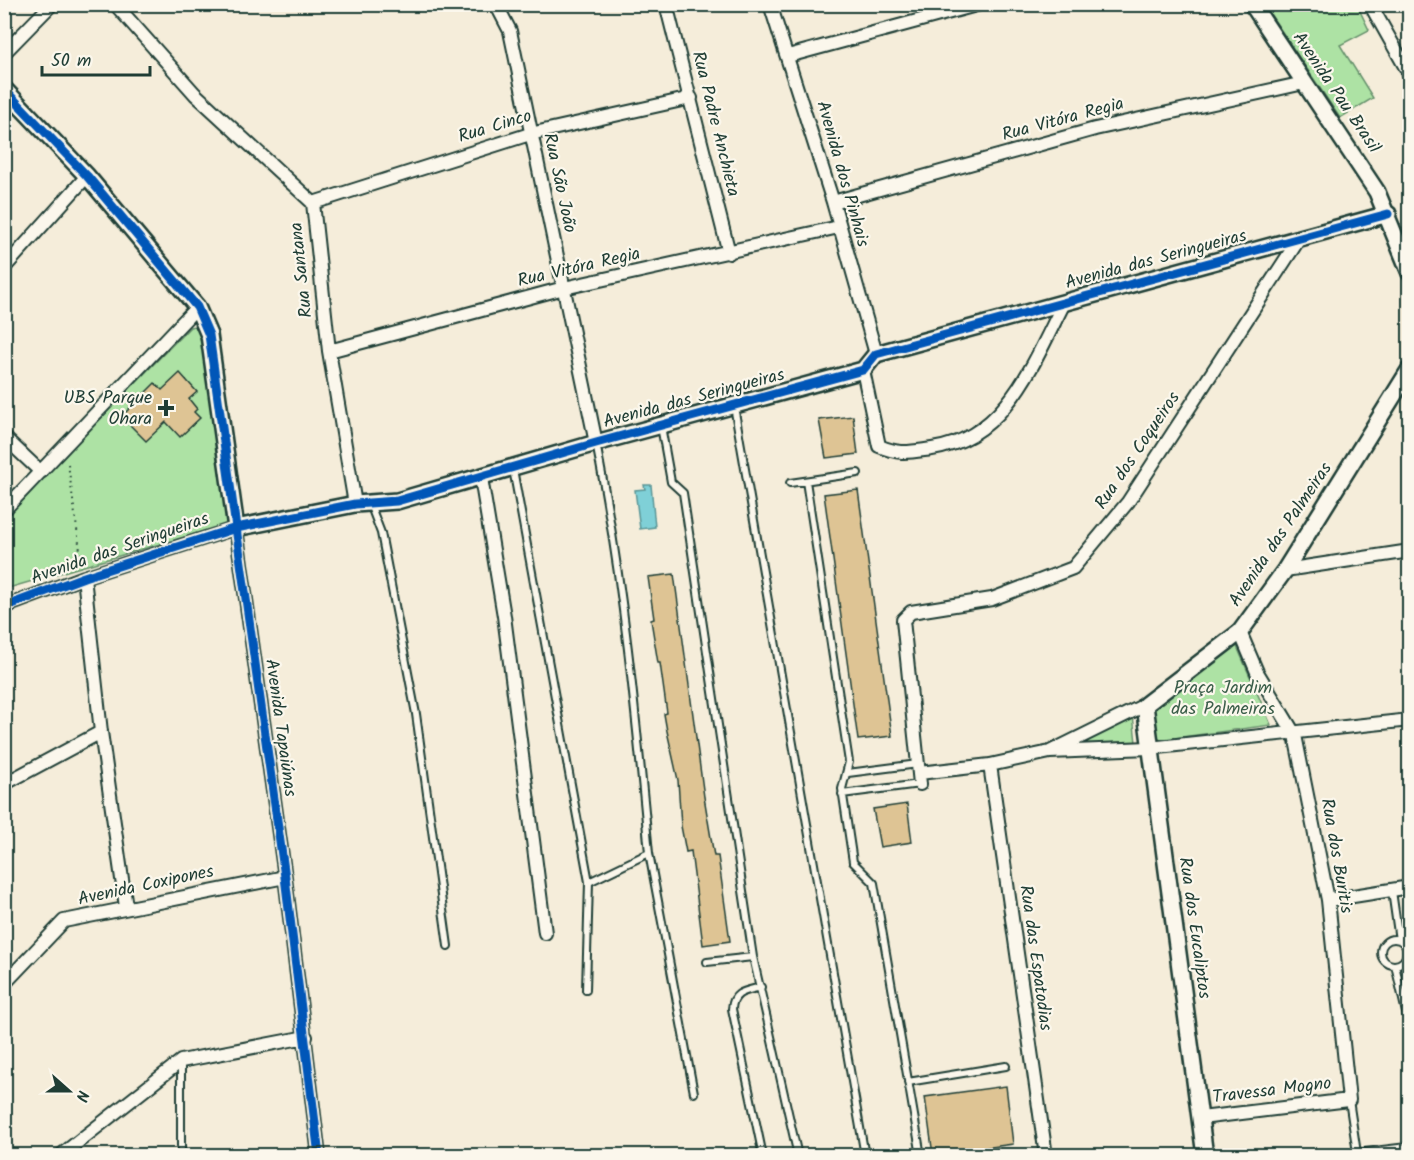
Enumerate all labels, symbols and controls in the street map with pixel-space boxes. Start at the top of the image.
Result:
street label: Avenida Pau Brasil [1284,26,1388,160]
scale bar [42,39,150,77]
text: 50 m [51,47,91,76]
street label: Rua Padre Anchieta [683,48,747,200]
street label: Rua Vitóra Regia [999,90,1127,150]
street label: Avenida dos Pinhais [807,97,877,251]
street label: Rua Cinco [455,102,535,152]
street label: Rua São João [534,130,584,236]
street label: Rua Santana [283,221,321,319]
street label: Avenida das Seringueiras [1062,222,1250,298]
street label: Rua Vitóra Regia [515,240,643,296]
street label: Avenida das Seringueiras [600,361,788,437]
place label: UBS Parque Ohara [64,384,152,434]
street label: Rua dos Coqueiros [1088,386,1189,516]
marker: UBS Parque Ohara [157,399,175,417]
street label: Avenida das Palmeiras [1222,457,1340,613]
street label: Avenida das Seringueiras [27,505,213,593]
street label: Avenida Tapaiúnas [256,657,304,799]
park label: Praça Jardim das Palmeiras [1171,674,1275,724]
street label: Rua dos Buritis [1312,796,1360,916]
street label: Rua dos Eucaliptos [1170,855,1218,1001]
street label: Avenida Coxipones [75,857,217,915]
street label: Rua das Espatodias [1010,883,1060,1033]
north arrow [39,1061,99,1121]
street label: Travessa Mogno [1211,1069,1333,1113]
text: N [68,1087,95,1105]

